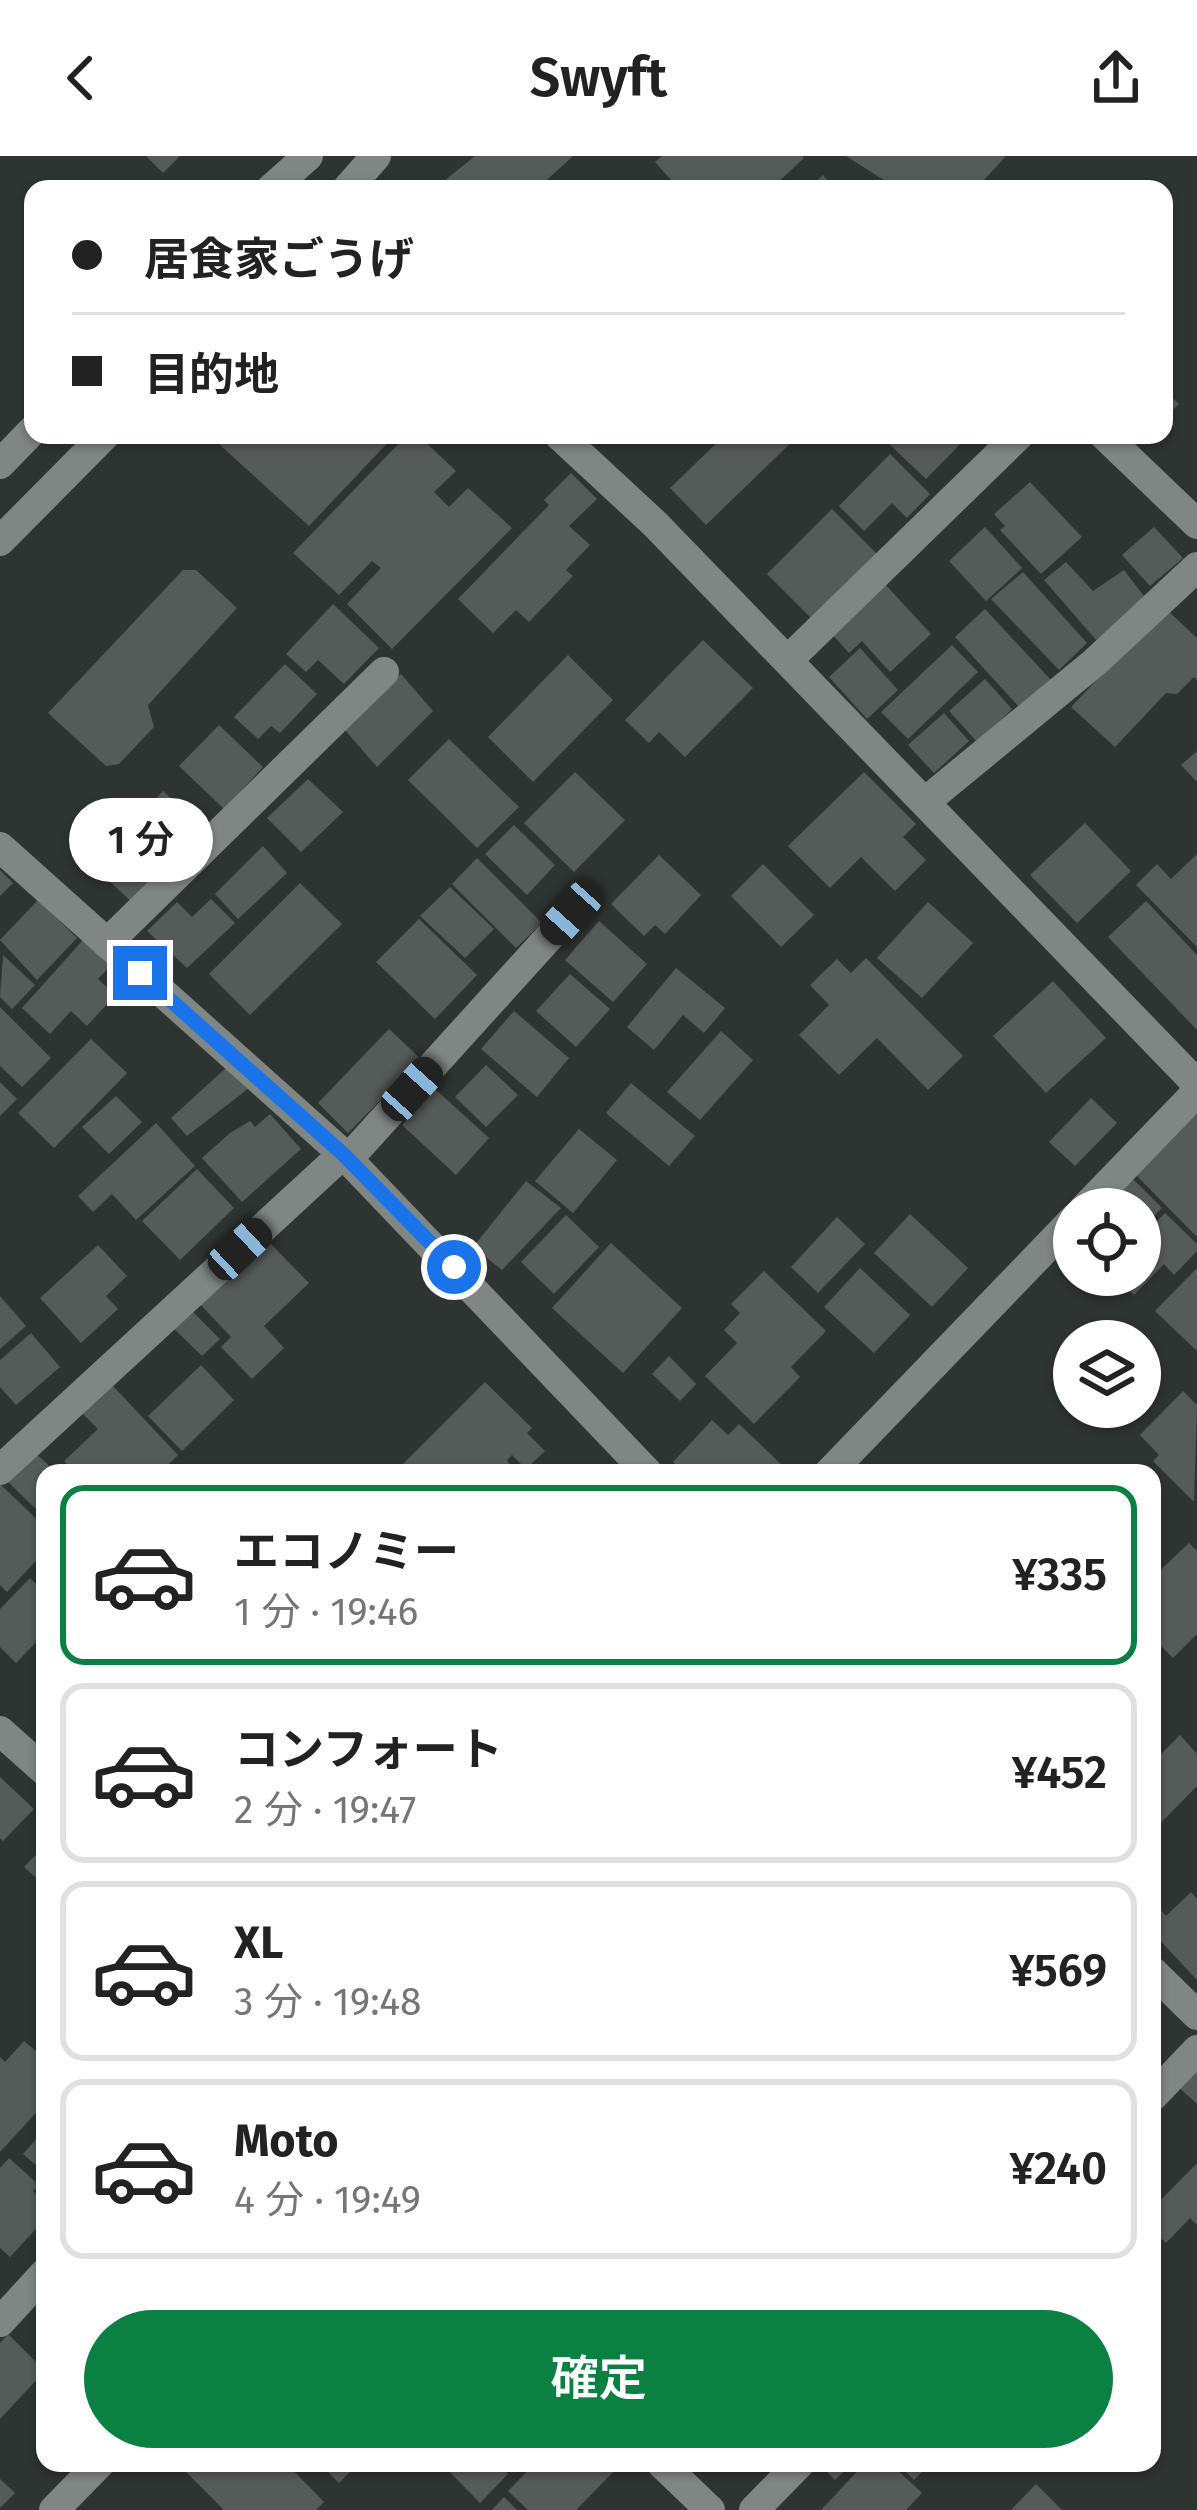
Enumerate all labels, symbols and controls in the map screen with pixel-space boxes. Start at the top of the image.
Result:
icon: back [48,45,114,111]
icon: share [1083,45,1149,111]
text: Swyft [530,46,667,110]
text: 居食家ごうげ [144,233,414,287]
text: 目的地 [144,348,279,402]
callout: 1 分 [68,799,212,883]
text: 1 分 [108,817,174,863]
car [534,874,608,952]
route end [113,946,167,1000]
car [375,1050,449,1128]
map controls [1053,1188,1161,1428]
button: locate [1053,1188,1161,1296]
car [201,1211,279,1287]
route start [427,1240,481,1294]
button: layers [1053,1320,1161,1428]
icon: car [90,1521,198,1629]
text: エコノミー [234,1525,459,1579]
text: ¥335 [1012,1548,1107,1602]
text: 1 分 · 19:46 [234,1589,418,1635]
icon: car [90,1719,198,1827]
text: コンフォート [234,1723,503,1777]
text: ¥452 [1012,1746,1107,1800]
text: 2 分 · 19:47 [234,1787,416,1833]
text: XL [234,1916,283,1970]
icon: car [90,1917,198,2025]
text: ¥569 [1009,1944,1107,1998]
text: 3 分 · 19:48 [234,1979,422,2025]
text: Moto [234,2114,339,2168]
icon: car [90,2115,198,2223]
text: ¥240 [1010,2142,1107,2196]
text: 4 分 · 19:49 [234,2177,421,2223]
button: 確定 [84,2310,1113,2448]

